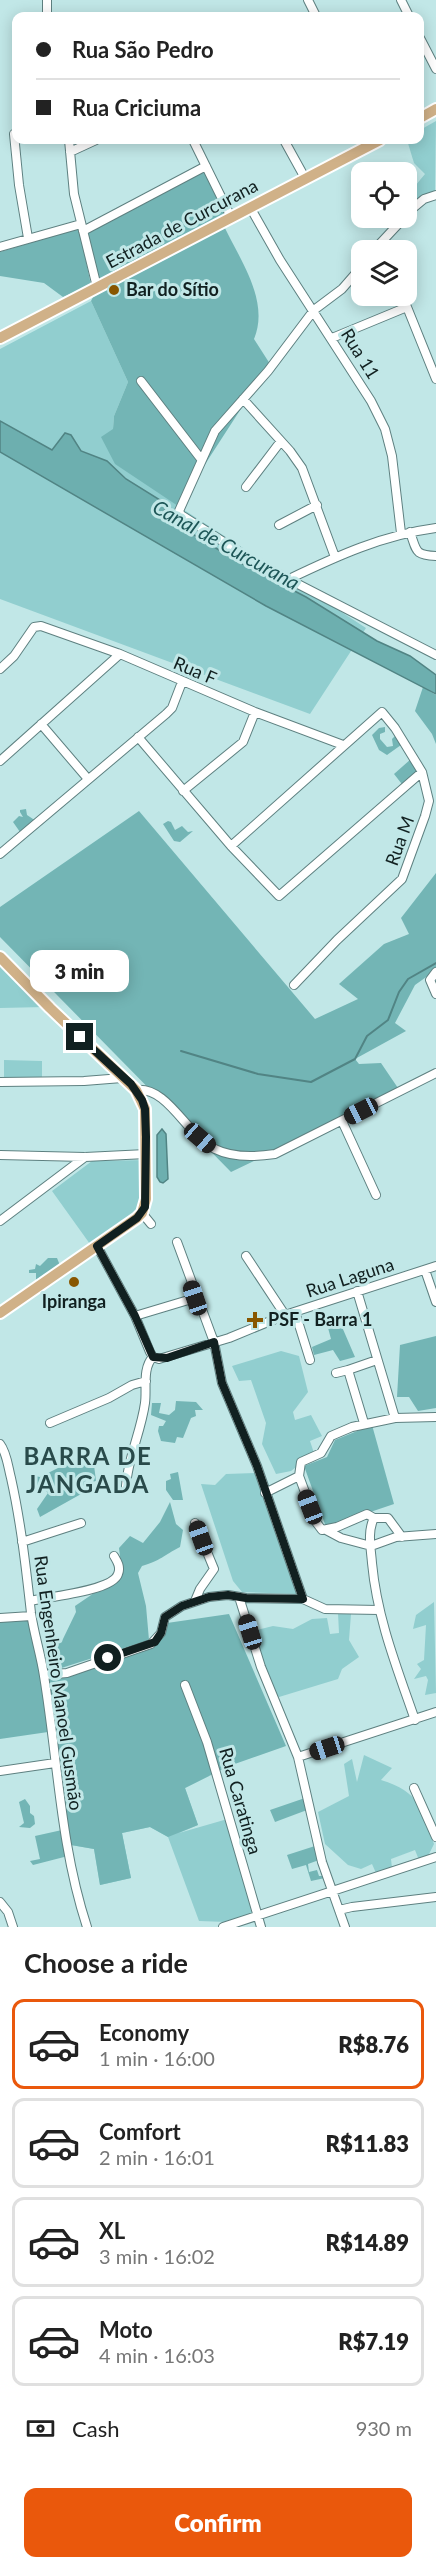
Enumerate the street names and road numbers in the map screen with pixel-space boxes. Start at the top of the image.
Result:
street label: Estrada de Curcurana [102,174,261,272]
street label: Rua 11 [337,324,385,383]
street label: Rua F [171,651,220,689]
street label: Rua M [380,813,418,868]
street label: Rua Laguna [303,1253,396,1302]
street label: Rua Engenheiro Manoel Gusmão [30,1554,88,1812]
street label: Rua Caratinga [215,1745,267,1857]

